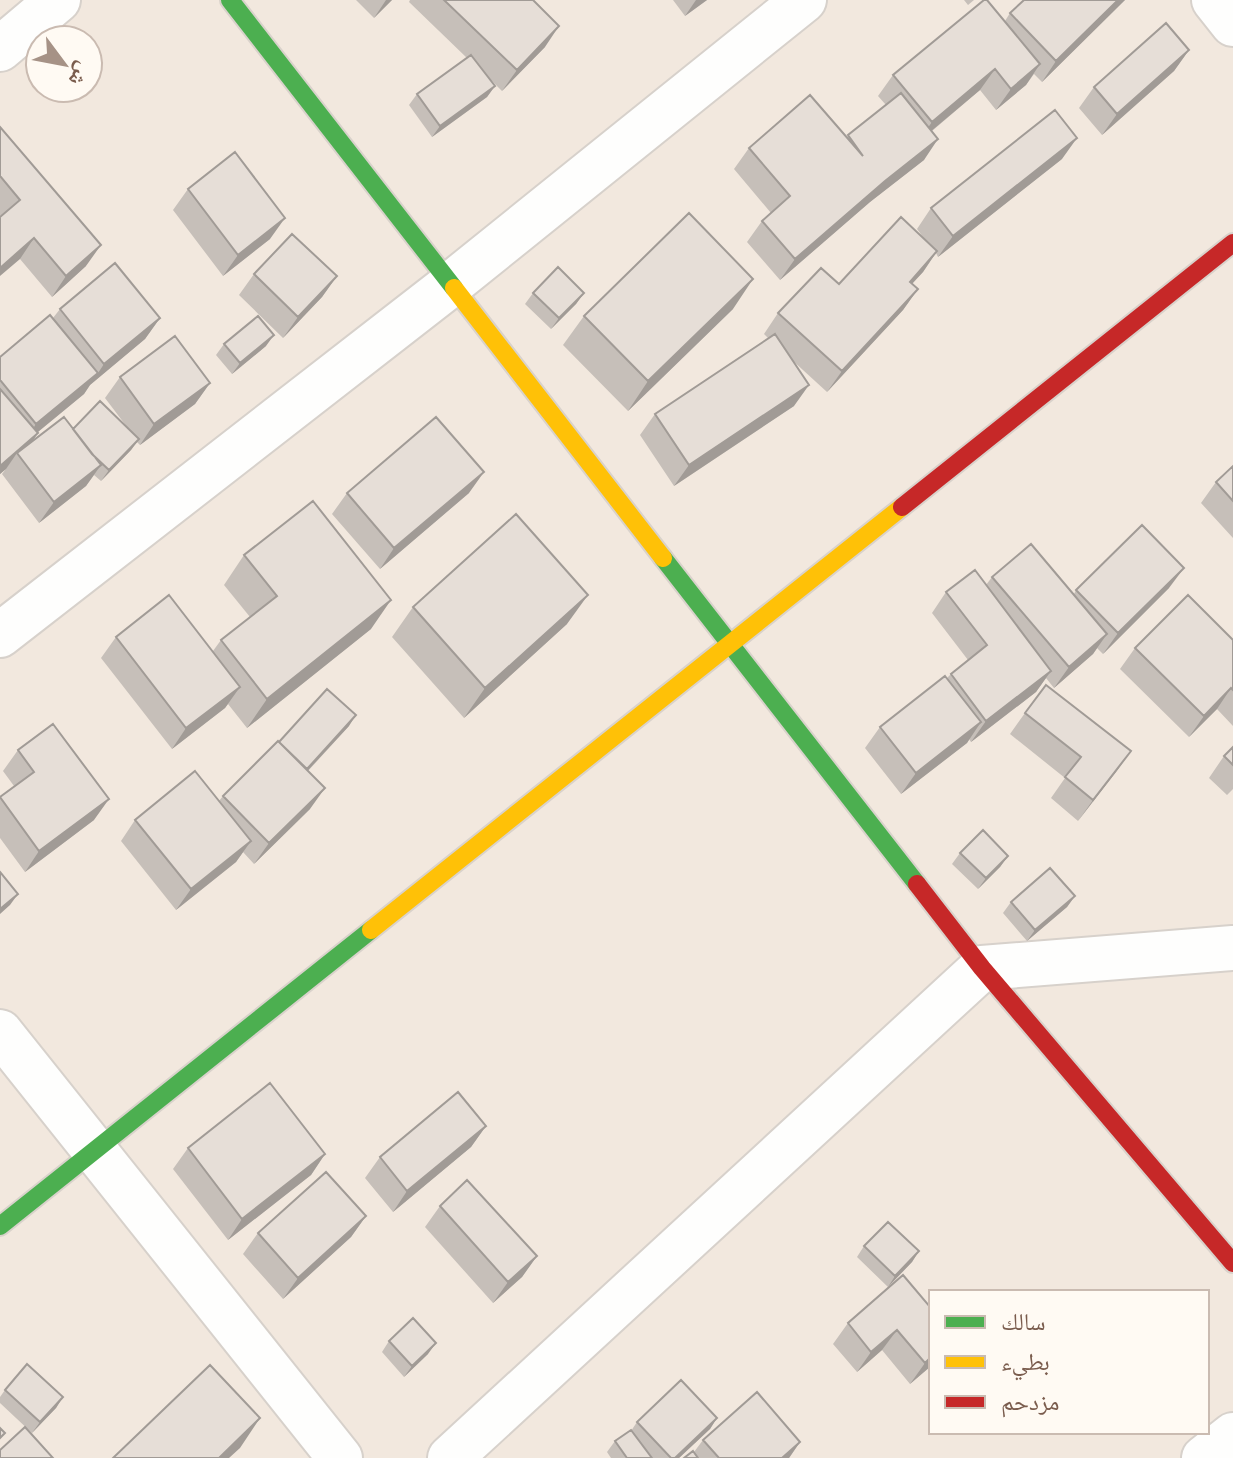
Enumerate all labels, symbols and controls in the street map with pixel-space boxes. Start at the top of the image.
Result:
north arrow [24,24,104,104]
text: ش [62,57,97,91]
legend [929,1290,1209,1434]
text: سالك [1001,1308,1046,1337]
text: بطيء [1001,1348,1050,1381]
text: مزدحم [1001,1388,1060,1418]

